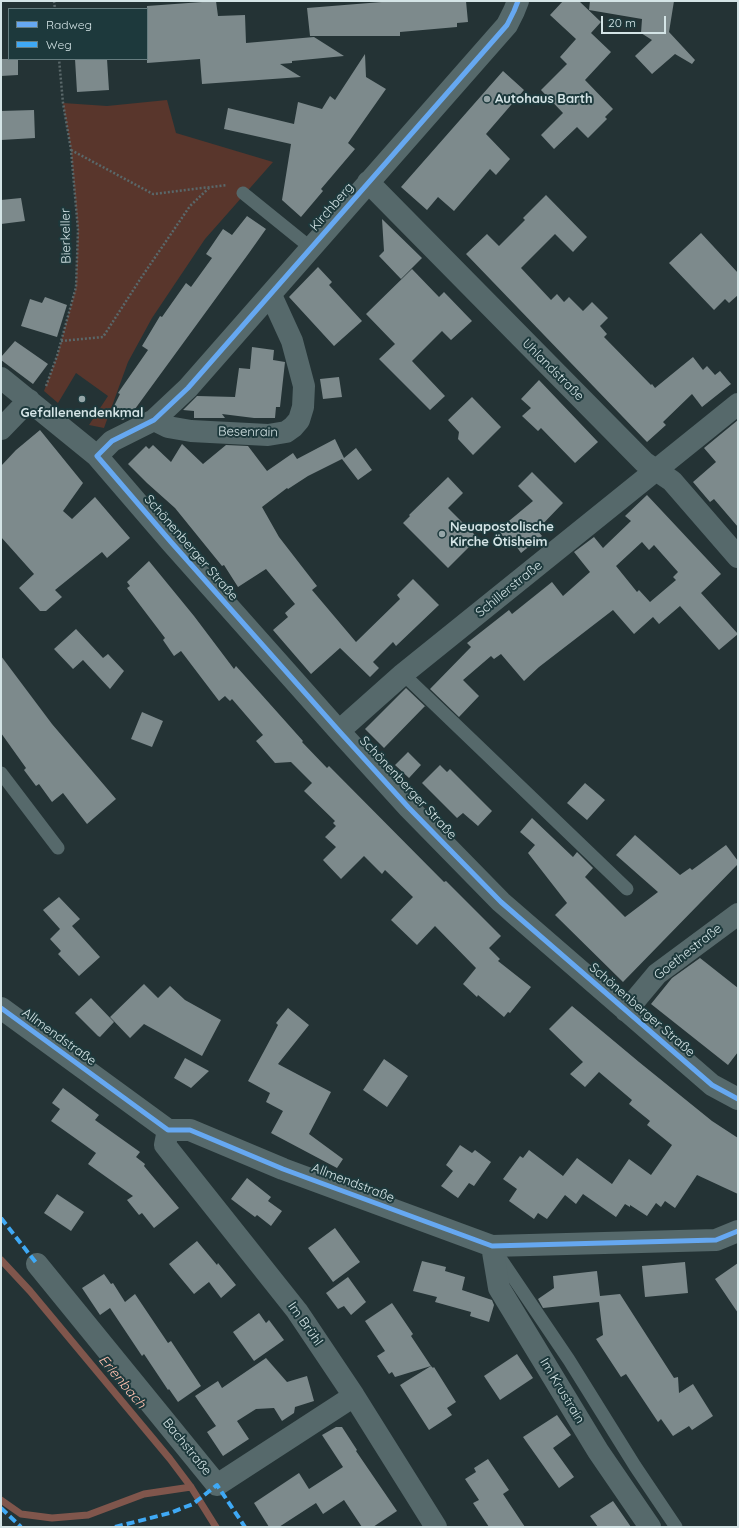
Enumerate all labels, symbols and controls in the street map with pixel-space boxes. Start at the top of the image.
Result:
legend [8,8,148,60]
scale bar [603,8,668,34]
text: 20 m [608,15,636,30]
text: Radweg [46,17,92,32]
text: Weg [46,37,72,52]
place label: Autohaus Barth [495,91,593,107]
marker: Autohaus Barth [482,94,492,104]
street label: Kirchberg [307,180,357,234]
street label: Bierkeller [58,208,74,264]
street label: Uhlandstraße [519,336,587,404]
marker: Gefallenendenkmal [77,394,87,404]
place label: Gefallenendenkmal [21,405,143,421]
street label: Besenrain [218,424,278,440]
street label: Schönenberger Straße [141,492,241,604]
place label: Neuapostolische Kirche Ötisheim [450,519,554,550]
marker: Neuapostolische Kirche Ötisheim [437,529,447,539]
street label: Schillerstraße [473,557,545,621]
street label: Schönenberger Straße [356,733,460,843]
street label: Goethestraße [651,921,725,983]
street label: Schönenberger Straße [586,960,698,1060]
street label: Allmendstraße [19,1005,99,1069]
street label: Allmendstraße [309,1160,397,1206]
street label: Im Brühl [284,1299,326,1349]
water label: Erlenbach [95,1352,149,1412]
street label: Im Krustrain [536,1356,588,1426]
street label: Bachstraße [159,1415,215,1479]

